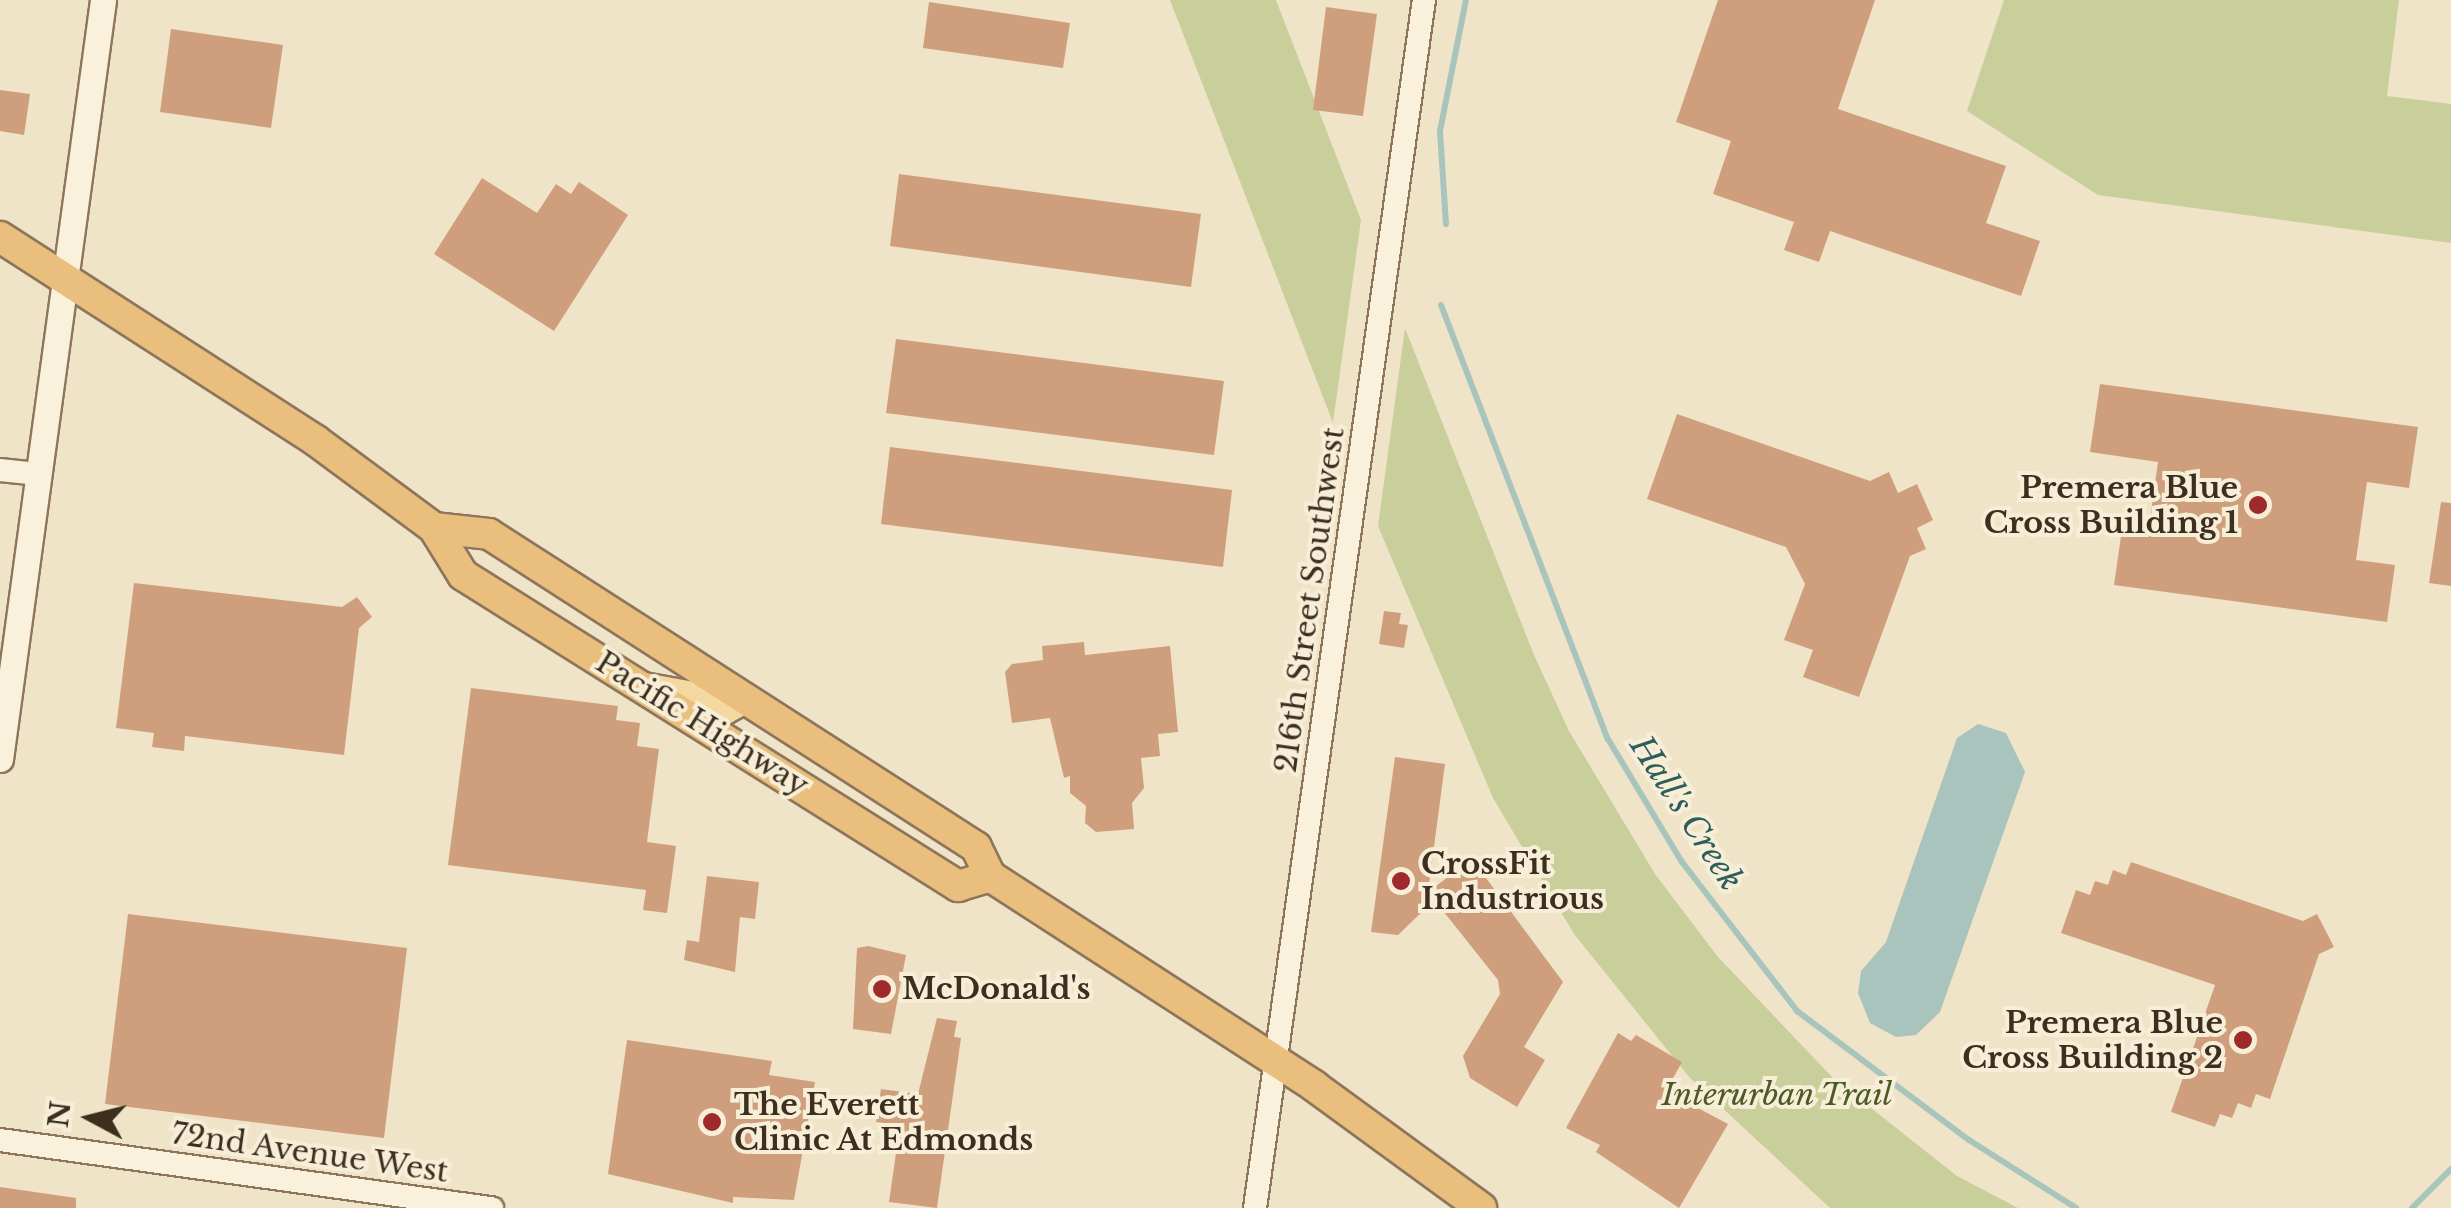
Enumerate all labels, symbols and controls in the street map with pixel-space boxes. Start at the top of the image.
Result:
street label: 216th Street Southwest [1268,425,1352,775]
place label: Premera Blue Cross Building 1 [1983,470,2238,540]
marker: Premera Blue Cross Building 1 [2247,494,2269,516]
street label: Pacific Highway [589,644,815,804]
water label: Hall's Creek [1622,729,1750,897]
place label: CrossFit Industrious [1421,846,1604,916]
marker: CrossFit Industrious [1390,870,1412,892]
place label: McDonald's [902,971,1090,1007]
marker: McDonald's [871,978,893,1000]
place label: Premera Blue Cross Building 2 [1962,1005,2223,1076]
marker: Premera Blue Cross Building 2 [2232,1029,2254,1051]
north arrow [40,1068,140,1168]
park label: Interurban Trail [1661,1077,1893,1113]
place label: The Everett Clinic At Edmonds [734,1087,1035,1158]
text: N [41,1099,79,1129]
marker: The Everett Clinic At Edmonds [699,1109,725,1135]
street label: 72nd Avenue West [168,1116,452,1190]

